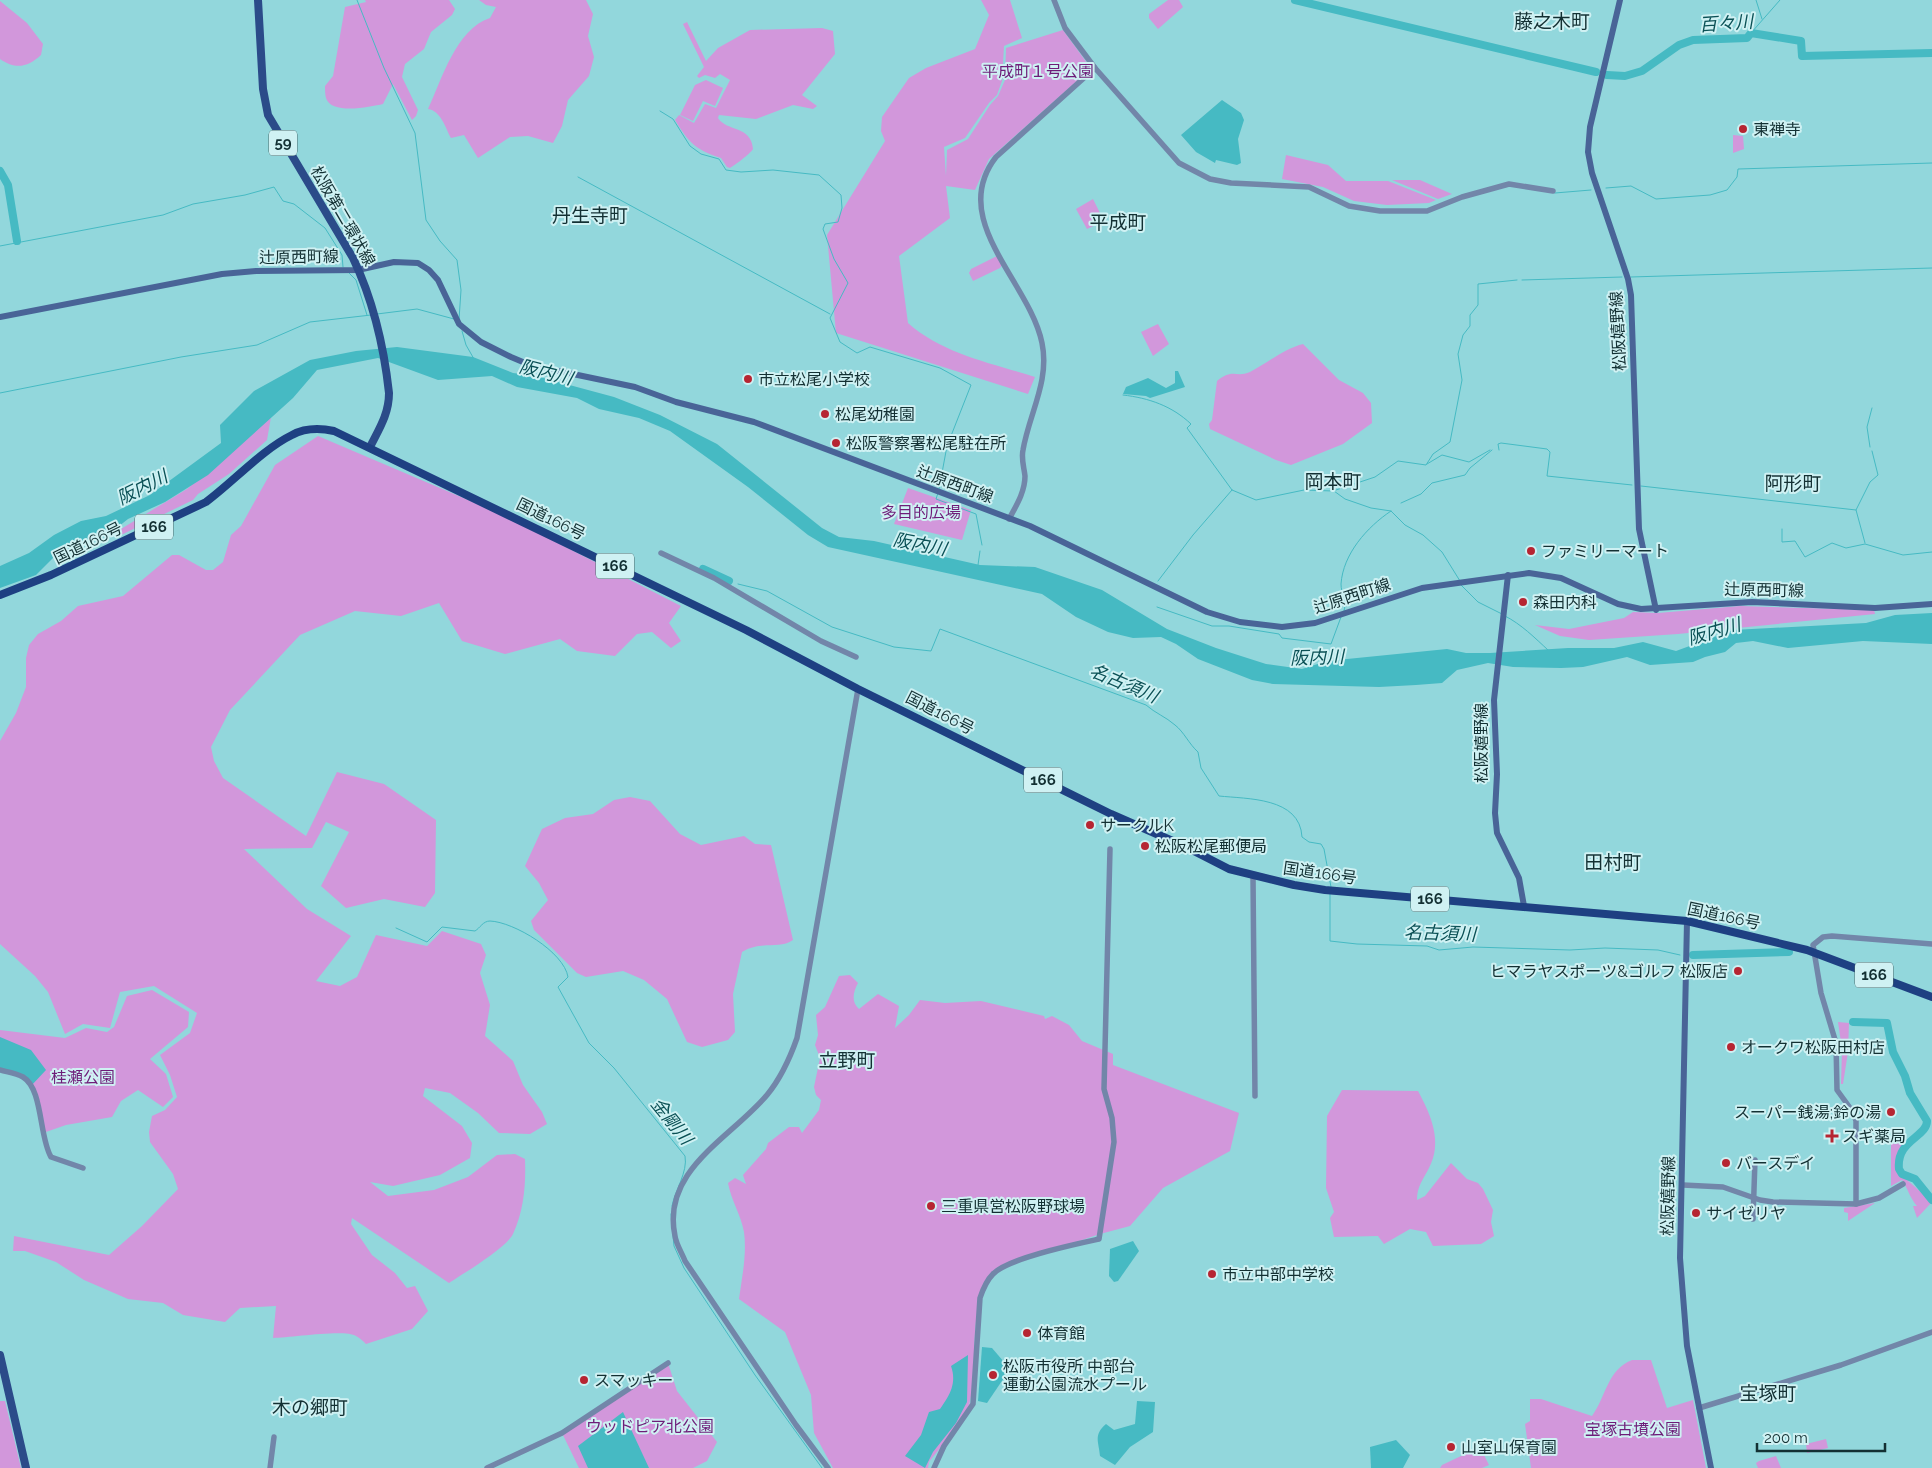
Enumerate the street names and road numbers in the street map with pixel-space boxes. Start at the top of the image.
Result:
road number: 59 [269,130,297,156]
street label: 松阪第二環状線 [307,163,379,269]
street label: 辻原西町線 [259,247,339,267]
street label: 松阪嬉野線 [1606,291,1630,371]
street label: 辻原西町線 [914,461,996,507]
street label: 国道166号 [514,494,588,544]
road number: 166 [135,514,173,540]
street label: 国道166号 [51,518,125,568]
road number: 166 [596,554,634,578]
street label: 辻原西町線 [1311,575,1393,617]
street label: 辻原西町線 [1724,580,1804,600]
street label: 国道166号 [903,688,977,738]
street label: 松阪嬉野線 [1472,703,1491,783]
road number: 166 [1024,768,1062,792]
street label: 国道166号 [1282,858,1358,888]
road number: 166 [1411,886,1449,912]
street label: 国道166号 [1686,899,1762,933]
road number: 166 [1855,962,1893,988]
street label: 松阪嬉野線 [1658,1156,1678,1236]

